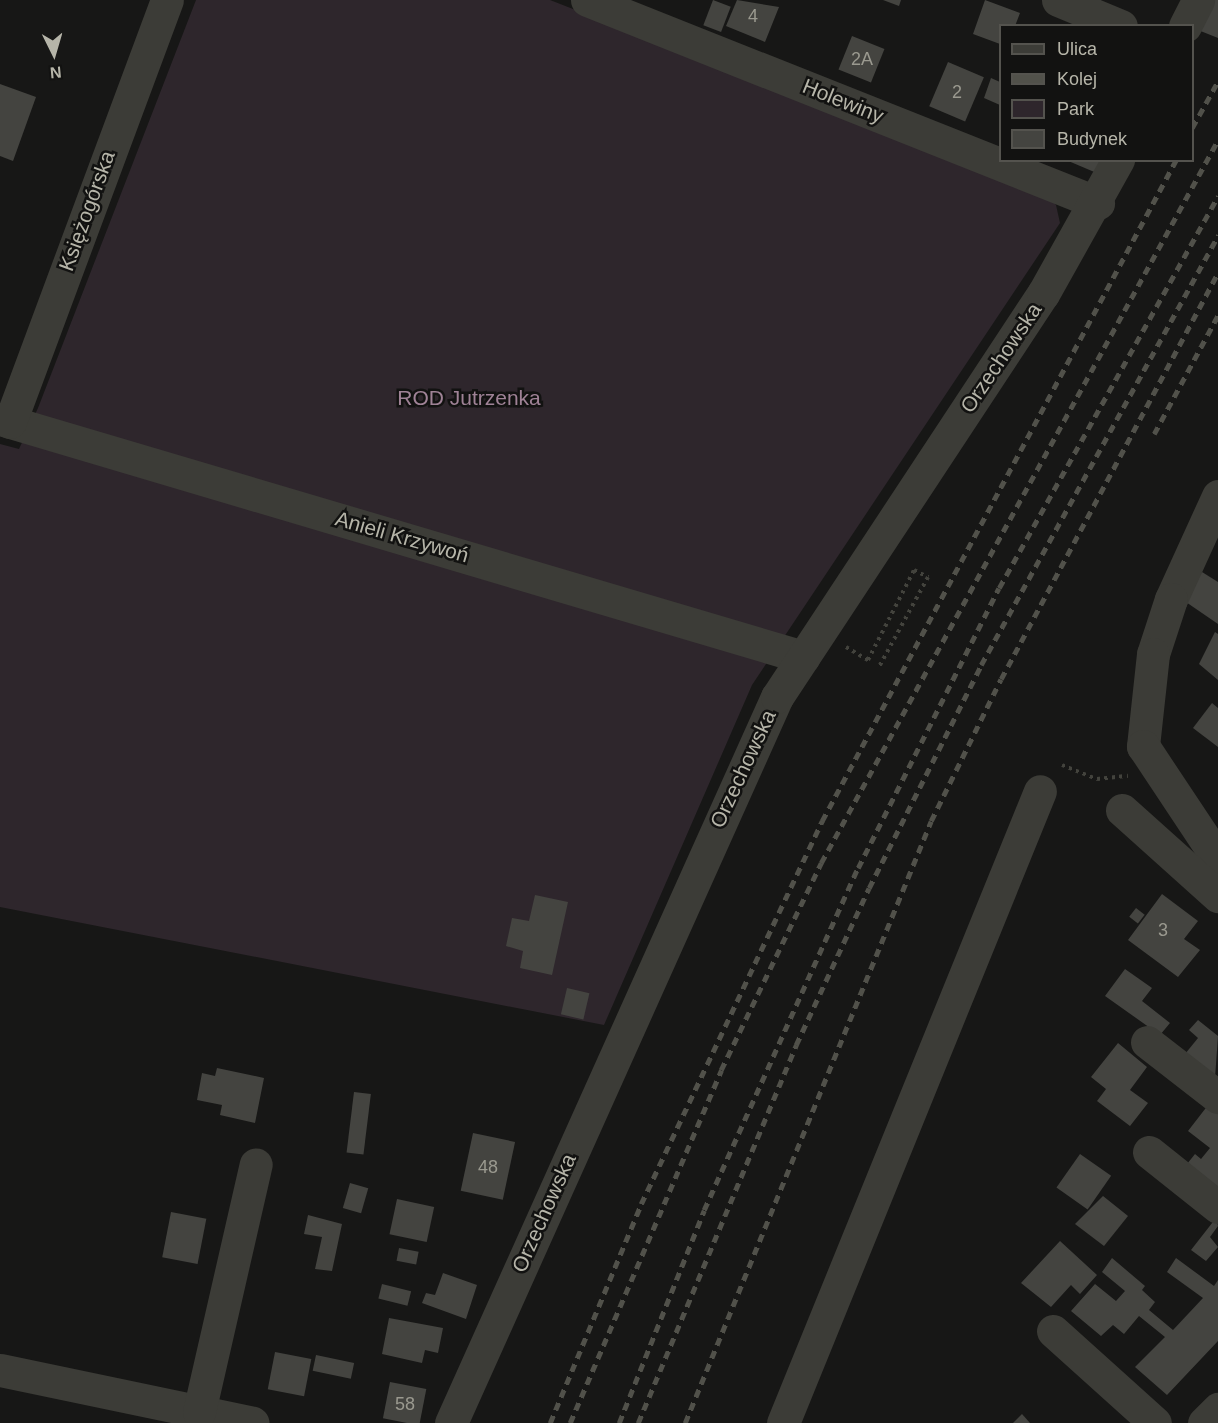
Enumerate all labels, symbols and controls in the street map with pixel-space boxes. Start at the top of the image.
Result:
house number: 4 [748,5,758,27]
north arrow [24,24,84,84]
legend [999,24,1194,162]
text: Ulica [1057,39,1097,59]
house number: 2A [851,48,873,70]
text: N [49,63,62,81]
text: Kolej [1057,69,1097,89]
street label: Holewiny [799,73,887,129]
house number: 2 [952,81,962,103]
text: Park [1057,99,1094,119]
text: Budynek [1057,129,1127,149]
street label: Księżogórska [54,147,120,275]
street label: Orzechowska [955,298,1047,418]
park label: ROD Jutrzenka [397,385,541,411]
street label: Anieli Krzywoń [332,506,472,568]
street label: Orzechowska [705,706,781,832]
house number: 3 [1158,919,1168,941]
street label: Orzechowska [507,1150,581,1276]
house number: 48 [478,1156,498,1178]
house number: 58 [395,1393,415,1415]

